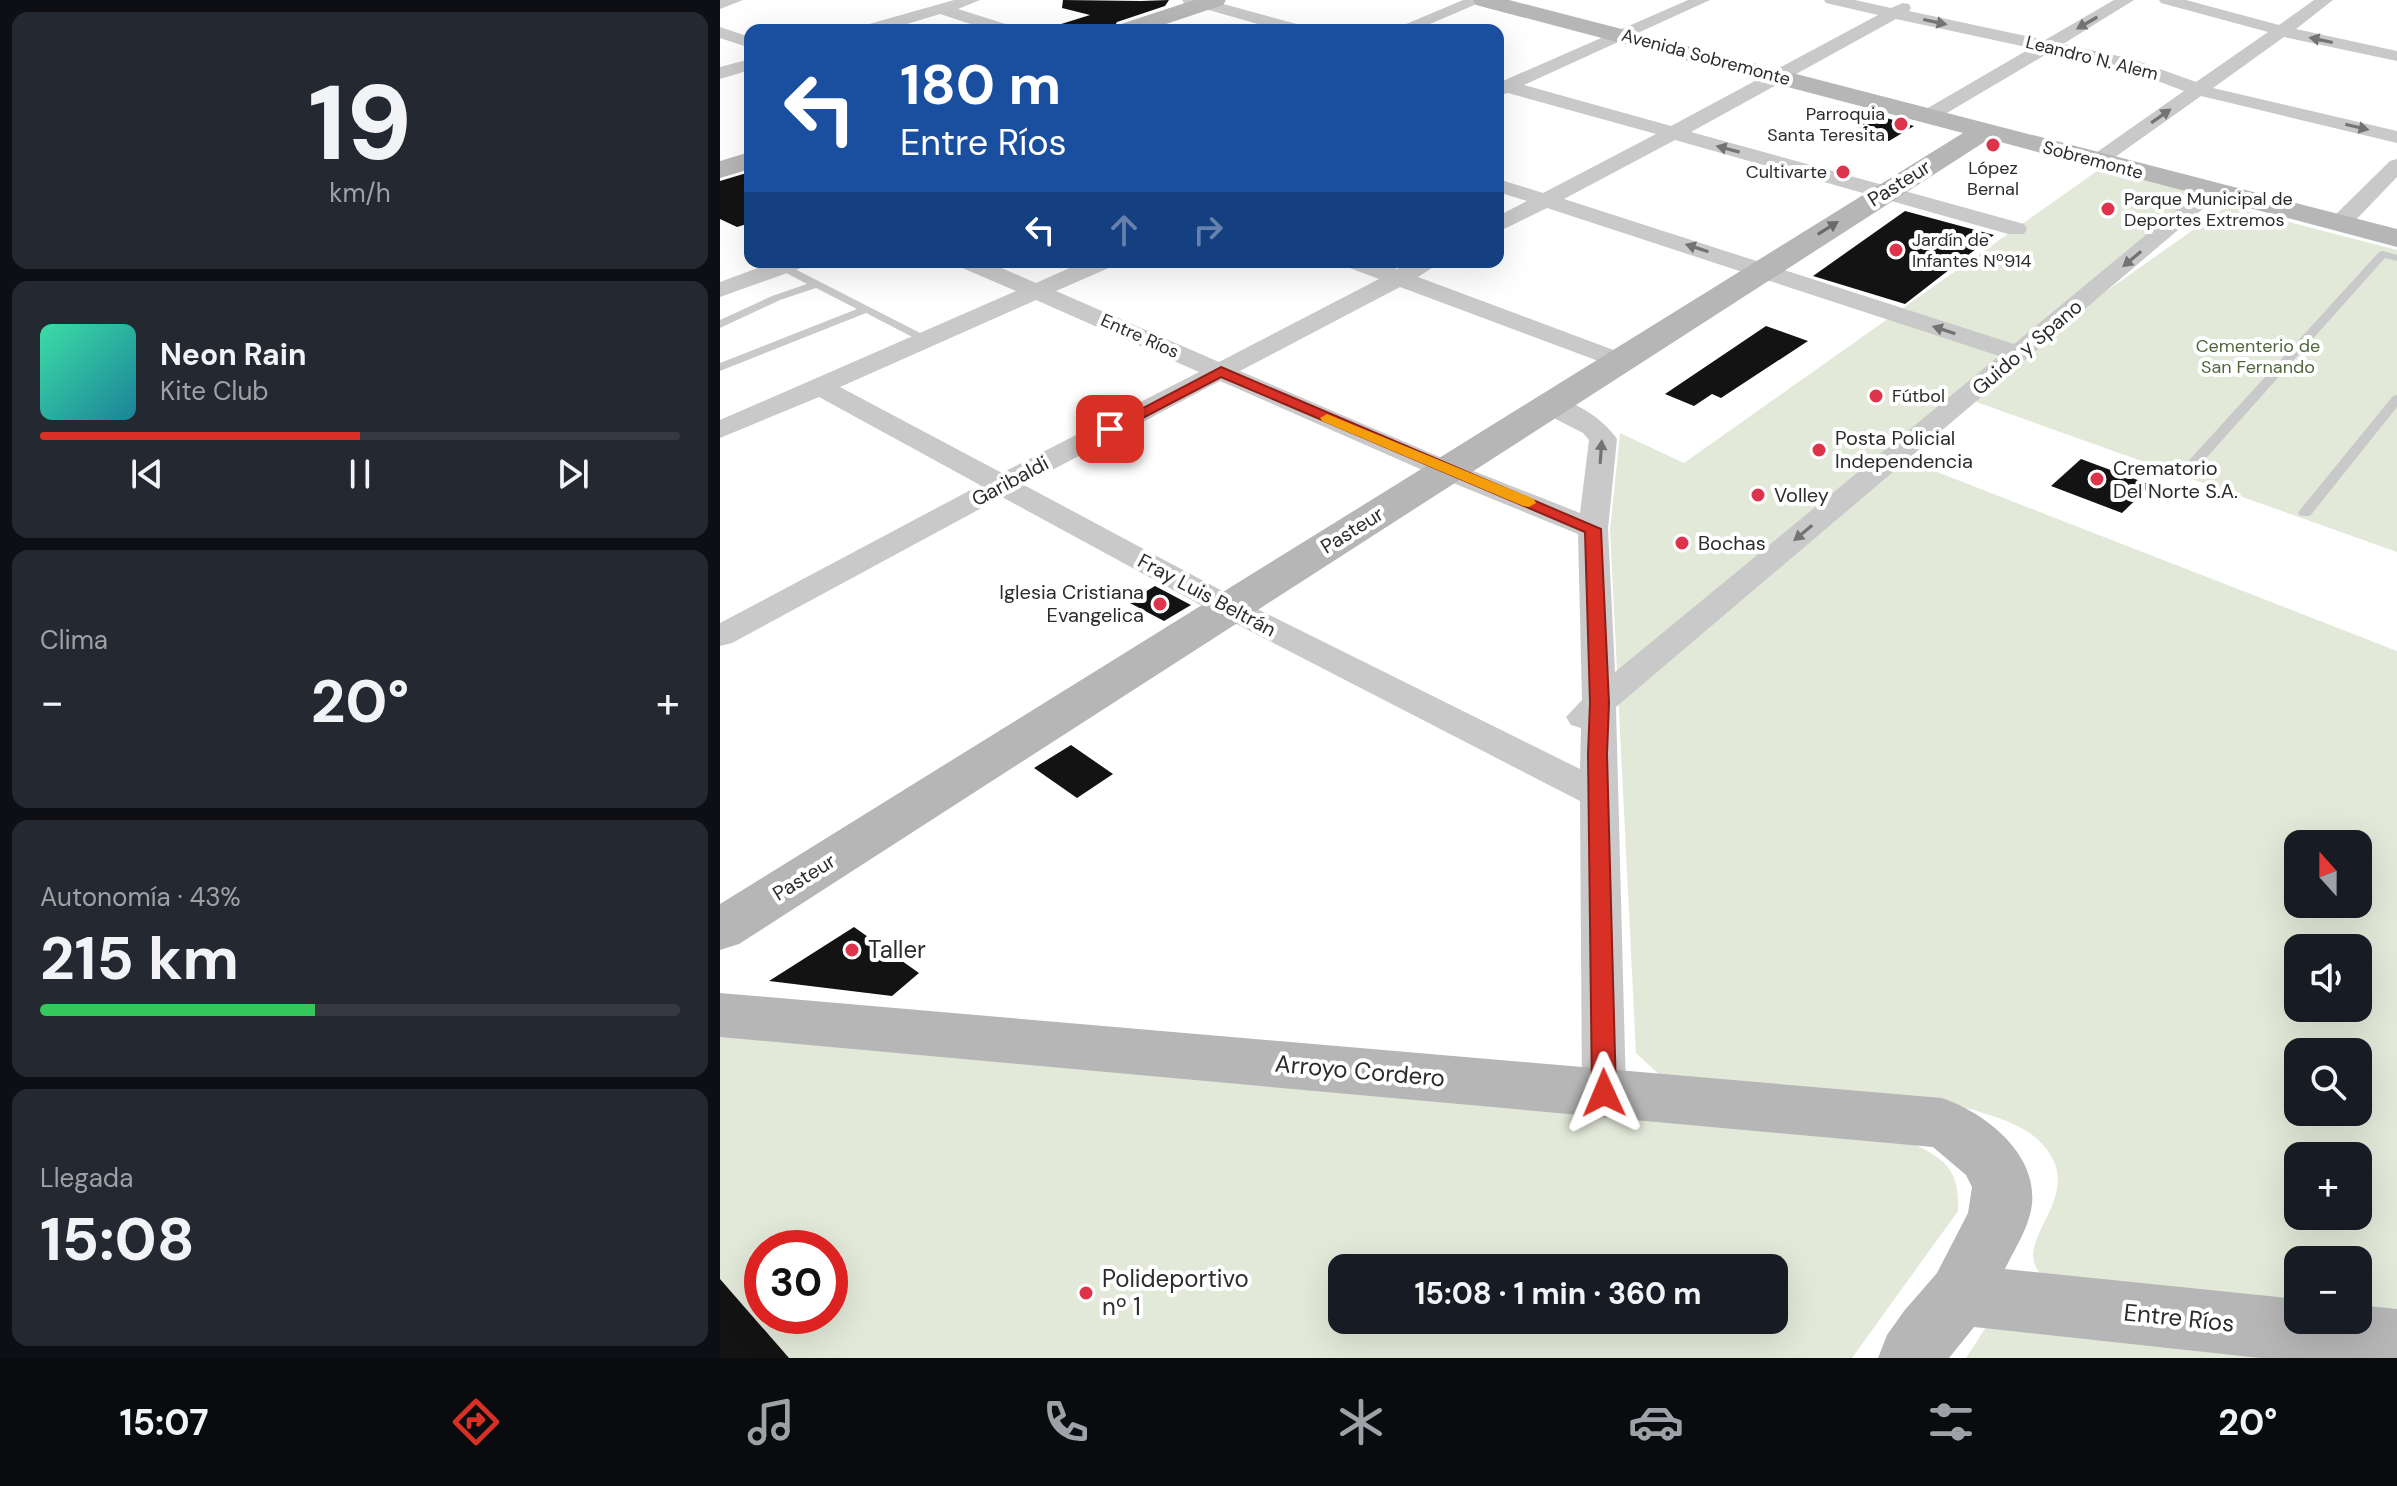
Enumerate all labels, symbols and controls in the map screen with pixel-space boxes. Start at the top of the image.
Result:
one-way arrow [1923,16,1948,29]
one-way arrow [2076,16,2098,30]
street label: Avenida Sobremonte [1619,23,1793,91]
street label: Leandro N. Alem [2023,30,2161,86]
one-way arrow [2308,33,2333,45]
text: 180 m [900,48,1061,121]
text: 19 [308,56,412,191]
icon: left [768,56,872,160]
place label: Parroquia Santa Teresita [1767,102,1885,147]
one-way arrow [2150,109,2171,124]
marker: Parroquia Santa Teresita [1892,115,1910,133]
text: Entre Ríos [900,119,1067,166]
one-way arrow [2344,121,2369,134]
street label: Sobremonte [2040,135,2146,185]
marker: López Bernal [1984,136,2002,154]
one-way arrow [1716,143,1741,155]
street label: Pasteur [1863,154,1935,212]
place label: López Bernal [1967,156,2019,201]
place label: Cultivarte [1746,160,1827,184]
marker: Cultivarte [1834,163,1852,181]
text: km/h [329,176,391,210]
place label: Parque Municipal de Deportes Extremos [2124,187,2293,232]
marker: Parque Municipal de Deportes Extremos [2099,200,2117,218]
icon: left [1018,208,1062,252]
icon: ahead [1102,208,1146,252]
icon: right [1186,208,1230,252]
one-way arrow [1817,221,1839,235]
place label: Jardín de Infantes Nº914 [1912,228,2032,273]
marker: Jardín de Infantes Nº914 [1887,241,1905,259]
one-way arrow [1685,242,1709,254]
one-way arrow [2122,250,2142,267]
street label: Guido y Spano [1967,293,2087,401]
street label: Entre Ríos [1097,308,1183,364]
one-way arrow [1932,323,1956,335]
park label: Cementerio de San Fernando [2196,334,2320,379]
text: Neon Rain [160,335,306,374]
text: Kite Club [160,374,269,408]
place label: Fútbol [1892,384,1945,408]
marker: Fútbol [1867,387,1885,405]
pin [1076,395,1144,463]
icon: arrive [1088,407,1132,451]
place label: Posta Policial Independencia [1835,425,1973,474]
one-way arrow [1595,439,1608,464]
marker: Posta Policial Independencia [1810,441,1828,459]
street label: Garibaldi [967,450,1053,512]
icon: previous [125,452,169,496]
icon: pause [338,452,382,496]
icon: next [551,452,595,496]
place label: Crematorio Del Norte S.A. [2113,455,2238,504]
marker: Crematorio Del Norte S.A. [2088,470,2106,488]
place label: Volley [1774,482,1829,508]
marker: Volley [1749,486,1767,504]
street label: Pasteur [1316,501,1388,559]
one-way arrow [1793,524,1813,541]
place label: Bochas [1698,530,1766,556]
marker: Bochas [1673,534,1691,552]
street label: Fray Luis Beltrán [1133,548,1281,642]
place label: Iglesia Cristiana Evangelica [999,579,1144,628]
marker: Iglesia Cristiana Evangelica [1151,595,1169,613]
text: Clima [40,623,108,657]
text: 20° [311,662,409,741]
text: − [40,673,64,731]
text: + [656,673,680,731]
north arrow [2284,830,2372,918]
map controls [2284,830,2372,1334]
street label: Pasteur [768,848,840,906]
text: Autonomía · 43% [40,880,241,914]
text: 215 km [40,919,239,998]
place label: Taller [868,934,926,965]
button: sound [2284,934,2372,1022]
marker: Taller [843,941,861,959]
button: search [2284,1038,2372,1126]
street label: Arroyo Cordero [1274,1048,1446,1093]
position arrow [1562,1051,1646,1135]
button: + [2284,1142,2372,1230]
text: Llegada [40,1161,133,1195]
text: 15:08 [40,1200,195,1279]
speed limit sign: 30 [744,1230,848,1334]
button: − [2284,1246,2372,1334]
place label: Polideportivo nº 1 [1102,1263,1249,1322]
text: 15:08 · 1 min · 360 m [1414,1274,1702,1313]
marker: Polideportivo nº 1 [1077,1284,1095,1302]
street label: Entre Ríos [2122,1296,2236,1339]
icon: directions [448,1394,504,1450]
icon: music [743,1394,799,1450]
icon: phone [1038,1394,1094,1450]
icon: climate [1333,1394,1389,1450]
icon: car [1628,1394,1684,1450]
icon: filters [1923,1394,1979,1450]
text: 15:07 [120,1399,209,1446]
text: 20° [2218,1399,2277,1446]

